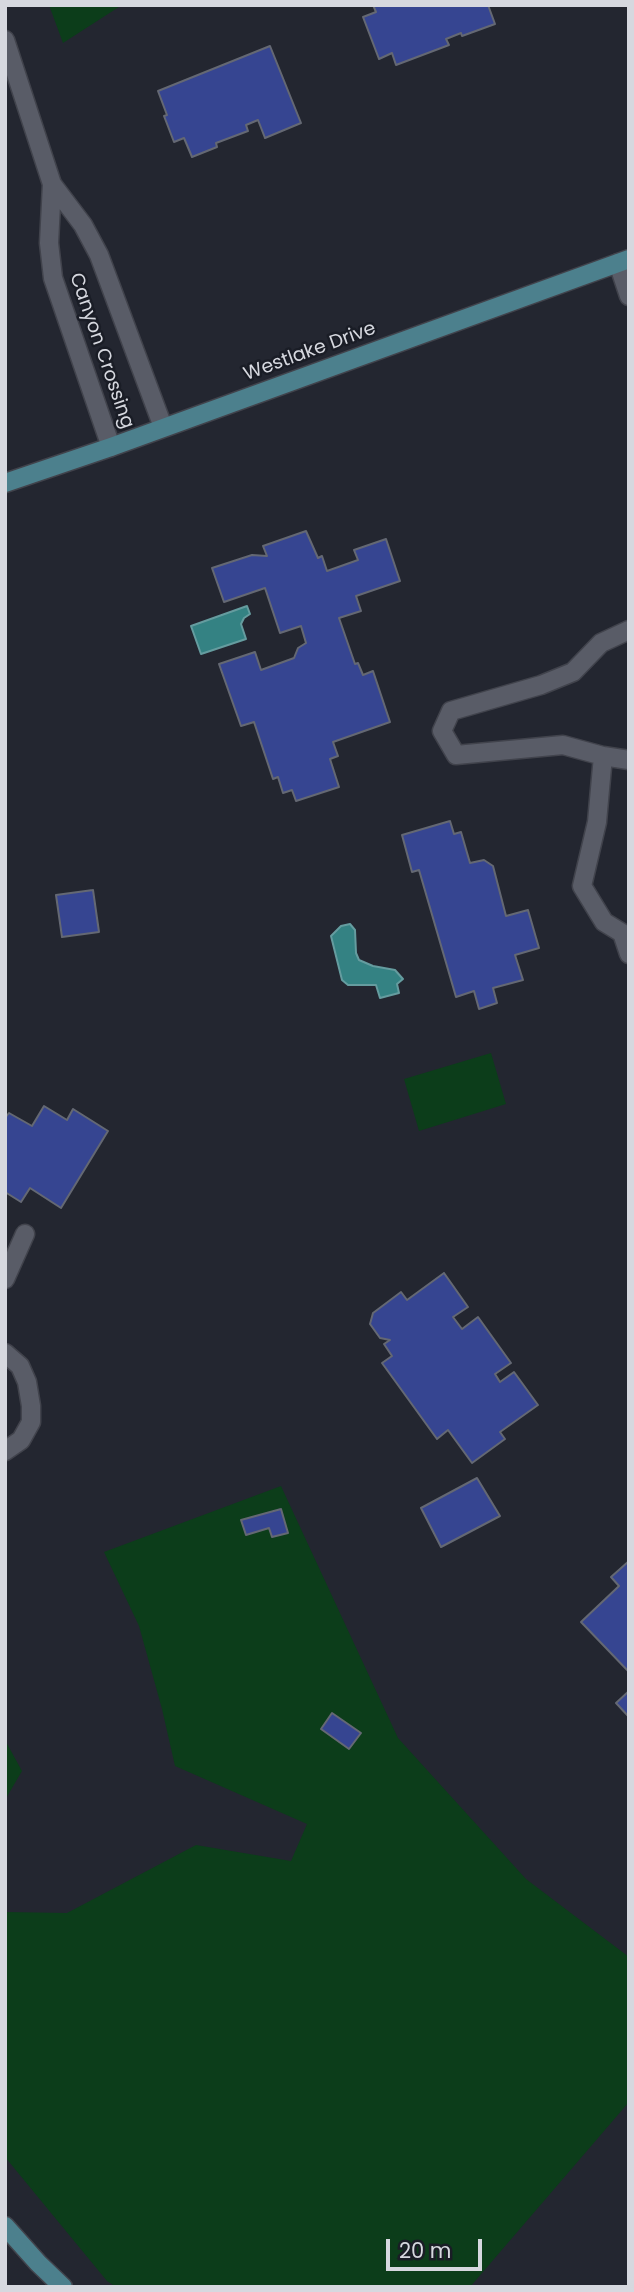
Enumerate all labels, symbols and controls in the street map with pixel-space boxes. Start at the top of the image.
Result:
street label: Canyon Crossing [64,270,138,432]
street label: Westlake Drive [241,318,379,386]
scale bar [389,2226,485,2270]
text: 20 m [399,2236,452,2265]

